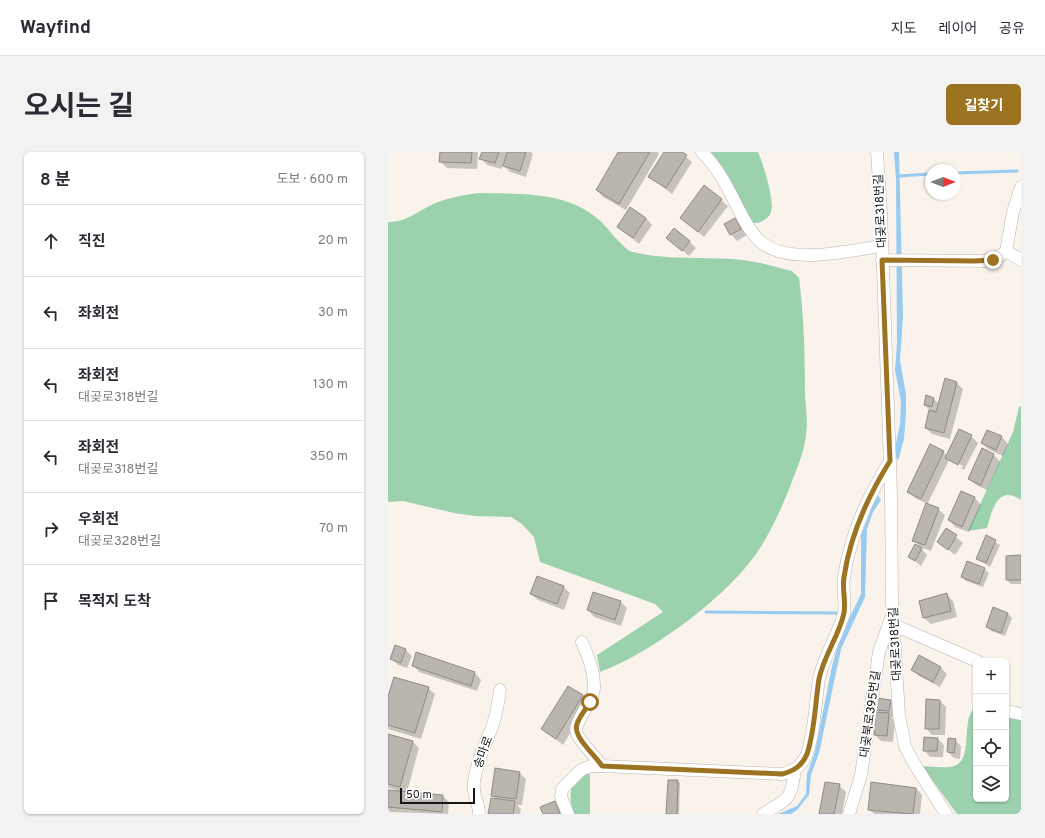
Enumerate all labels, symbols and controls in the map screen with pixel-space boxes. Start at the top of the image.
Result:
text: Wayfind [20,16,91,40]
text: 지도 [891,21,917,38]
text: 레이어 [939,21,977,38]
text: 공유 [999,21,1025,38]
button: 길찾기 [946,84,1021,125]
text: 오시는 길 [24,90,134,126]
north arrow [925,164,961,200]
text: 8 분 [40,170,71,192]
text: 도보 · 600 m [277,172,348,188]
street label: 대곶로318번길 [871,173,891,248]
icon: ahead [40,230,62,252]
text: 직진 [78,233,106,252]
text: 20 m [318,233,348,249]
route end [984,251,1002,269]
icon: left [40,302,62,324]
text: 좌회전 [78,305,119,324]
text: 30 m [318,305,348,321]
text: 좌회전 [78,367,119,386]
icon: left [40,374,62,396]
text: 130 m [313,377,348,393]
text: 대곶로318번길 [78,390,158,406]
text: 좌회전 [78,439,119,458]
icon: left [40,446,62,468]
text: 350 m [310,449,348,465]
text: 대곶로318번길 [78,462,158,478]
text: 우회전 [78,511,119,530]
icon: right [40,518,62,540]
text: 70 m [319,521,348,537]
text: 대곶로328번길 [78,534,161,550]
icon: arrive [40,590,62,612]
text: 목적지 도착 [78,593,151,612]
street label: 대곶로318번길 [886,606,906,681]
map controls [973,658,1009,802]
button: + [973,658,1009,694]
street label: 대곶북로395번길 [857,670,885,759]
route start [581,693,599,711]
button: − [973,694,1009,730]
button: locate [973,730,1009,766]
street label: 송마로 [471,734,497,771]
button: layers [973,766,1009,802]
scale bar [400,786,475,805]
text: 50 m [406,788,432,802]

